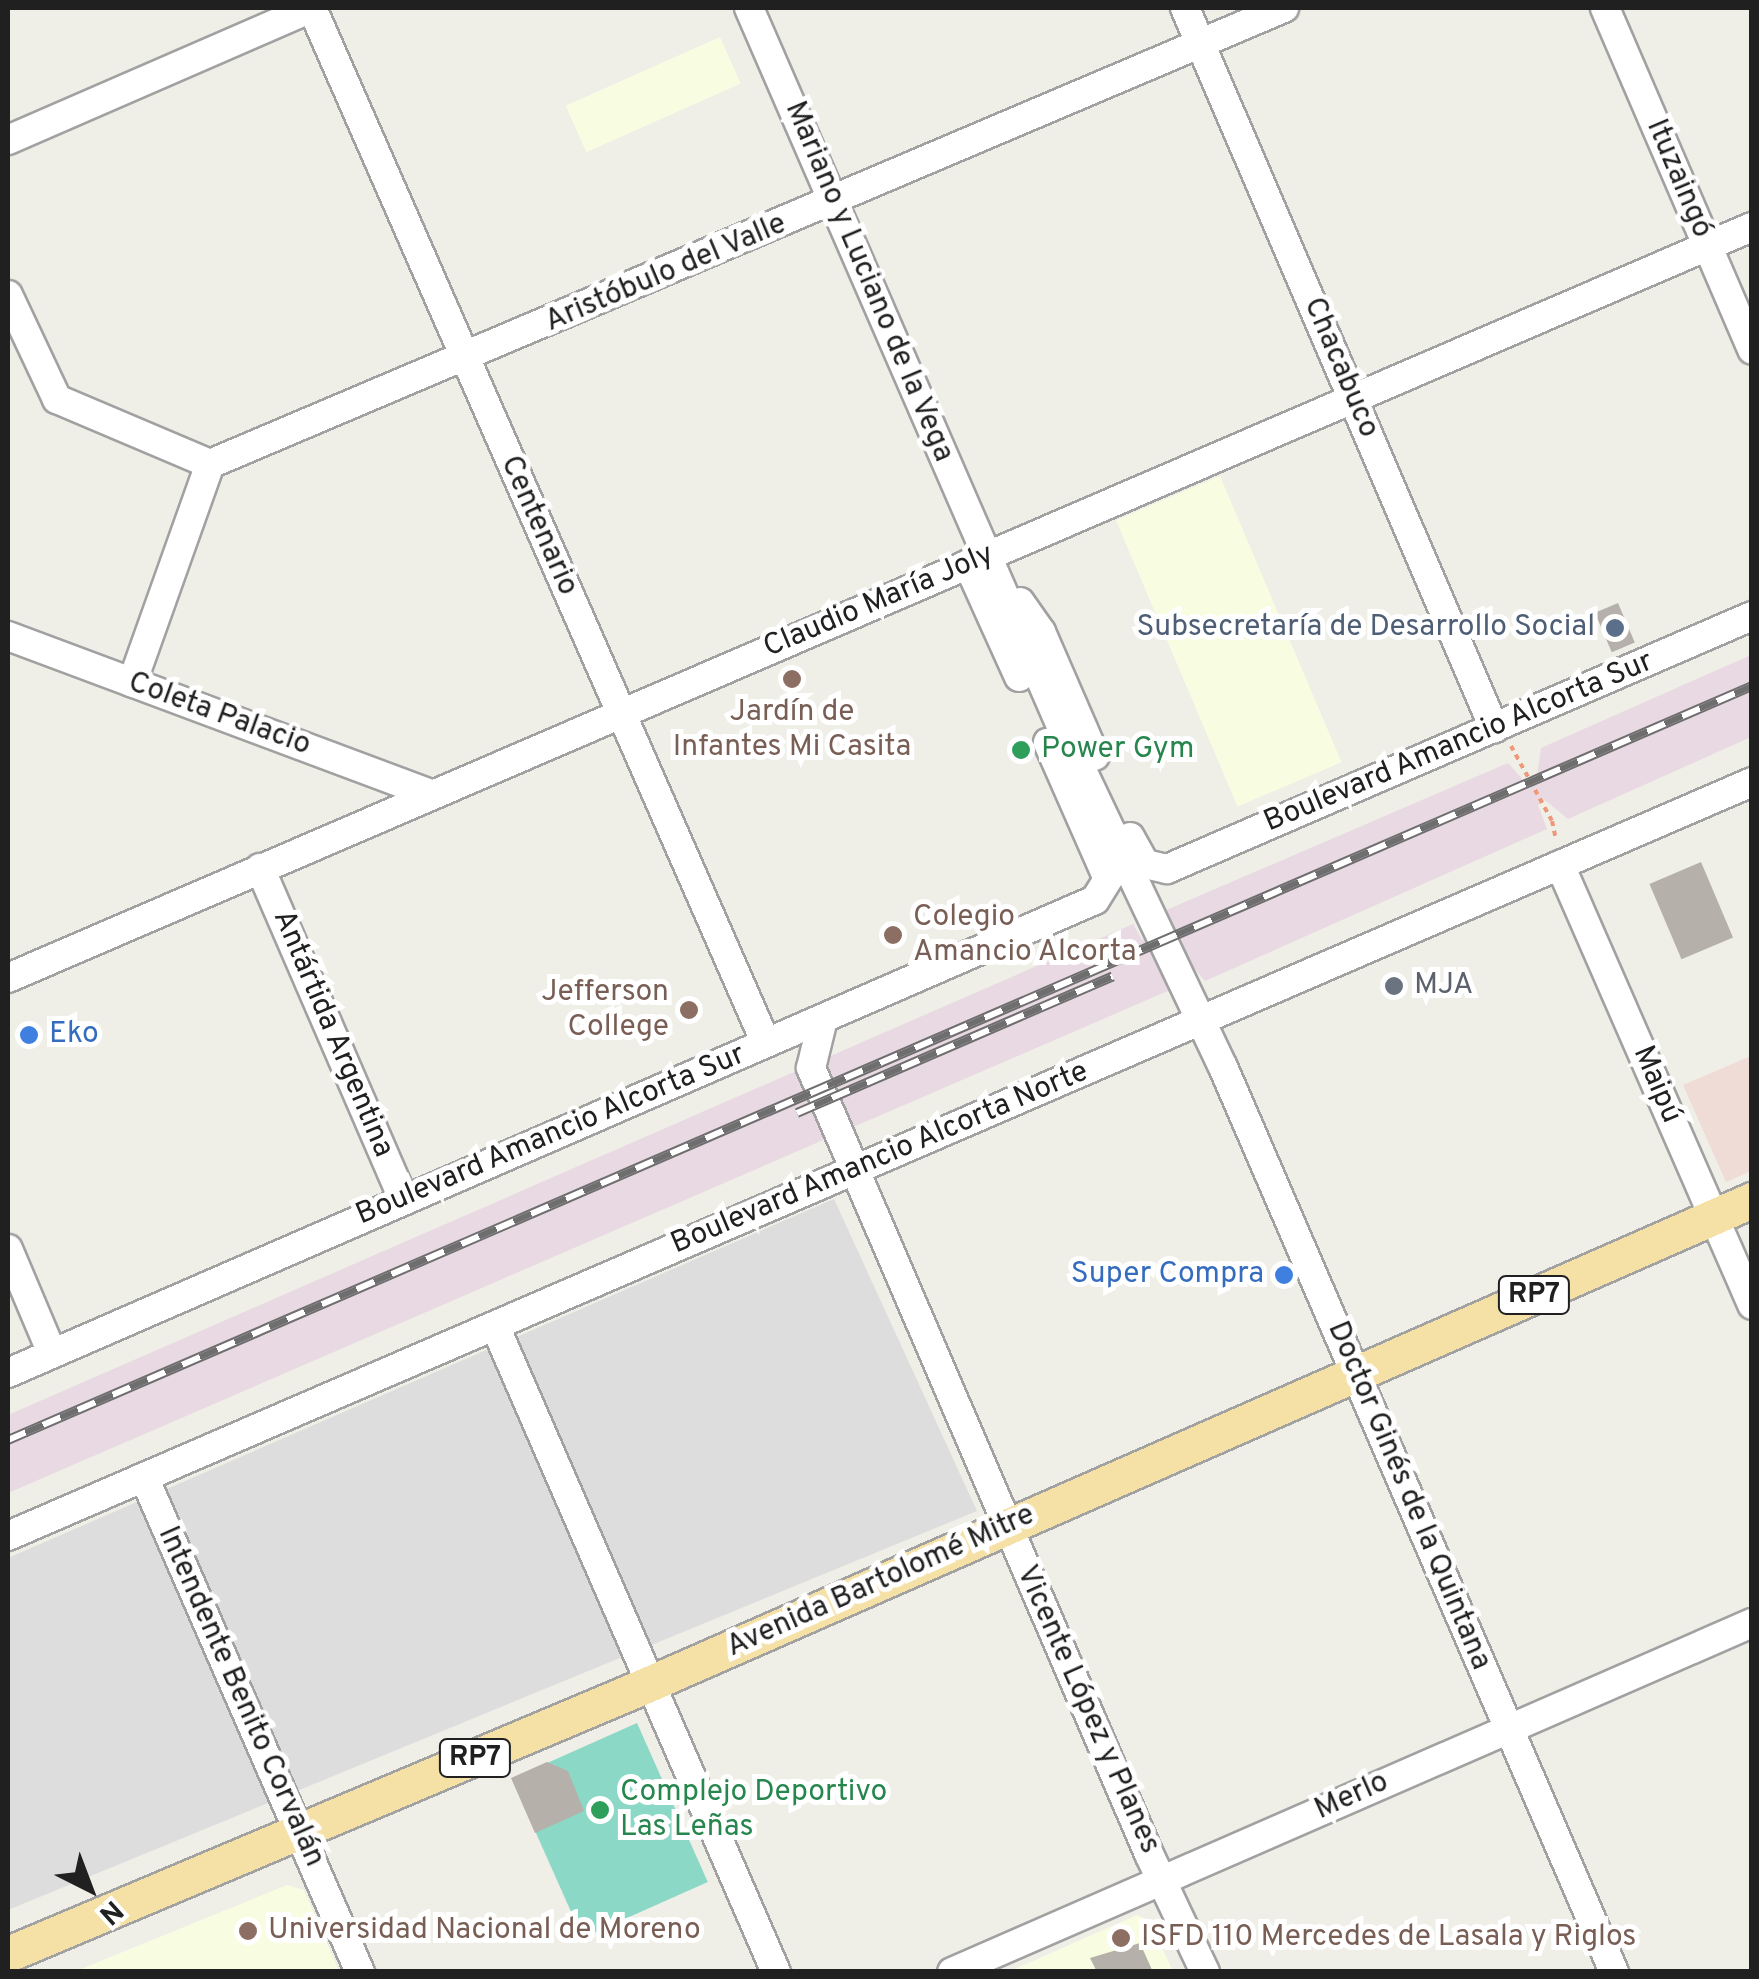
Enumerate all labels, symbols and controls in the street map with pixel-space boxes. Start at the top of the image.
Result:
street label: Mariano y Luciano de la Vega [775,96,961,468]
street label: Ituzaingó [1637,114,1719,244]
street label: Aristóbulo del Valle [540,207,792,341]
street label: Chacabuco [1294,293,1386,443]
street label: Centenario [491,451,585,601]
street label: Claudio María Joly [759,537,999,667]
place label: Subsecretaría de Desarrollo Social [1136,610,1595,646]
marker: Subsecretaría de Desarrollo Social [1604,617,1626,639]
street label: Boulevard Amancio Alcorta Sur [1258,644,1660,842]
street label: Coleta Palacio [123,665,315,765]
marker: Jardín de Infantes Mi Casita [781,668,803,690]
place label: Jardín de Infantes Mi Casita [673,695,911,766]
place label: Power Gym [1041,732,1194,768]
marker: Power Gym [1010,739,1032,761]
place label: Colegio Amancio Alcorta [913,900,1138,970]
street label: Antártida Argentina [263,904,401,1164]
marker: Colegio Amancio Alcorta [882,924,904,946]
place label: MJA [1414,968,1473,1004]
place label: Jefferson College [541,975,669,1046]
marker: MJA [1383,975,1405,997]
marker: Jefferson College [678,999,700,1021]
place label: Eko [49,1017,99,1053]
marker: Eko [18,1024,40,1046]
street label: Boulevard Amancio Alcorta Sur [350,1037,752,1235]
street label: Maipú [1624,1041,1688,1129]
street label: Boulevard Amancio Alcorta Norte [665,1054,1095,1264]
place label: Super Compra [1071,1257,1264,1293]
marker: Super Compra [1273,1264,1295,1286]
road number: RP7 [1496,1272,1572,1318]
street label: Doctor Ginés de la Quintana [1318,1316,1498,1676]
street label: Avenida Bartolomé Mitre [721,1498,1041,1666]
street label: Intendente Benito Corvalán [149,1521,331,1873]
street label: Vicente López y Planes [1007,1560,1167,1860]
road number: RP7 [438,1735,512,1781]
street label: Merlo [1310,1765,1394,1829]
place label: Complejo Deportivo Las Leñas [620,1775,887,1846]
marker: Complejo Deportivo Las Leñas [589,1799,611,1821]
north arrow [40,1839,140,1939]
text: N [91,1891,130,1931]
place label: Universidad Nacional de Moreno [268,1913,701,1949]
marker: Universidad Nacional de Moreno [237,1920,259,1942]
place label: ISFD 110 Mercedes de Lasala y Riglos [1141,1920,1636,1956]
marker: ISFD 110 Mercedes de Lasala y Riglos [1110,1927,1132,1949]

